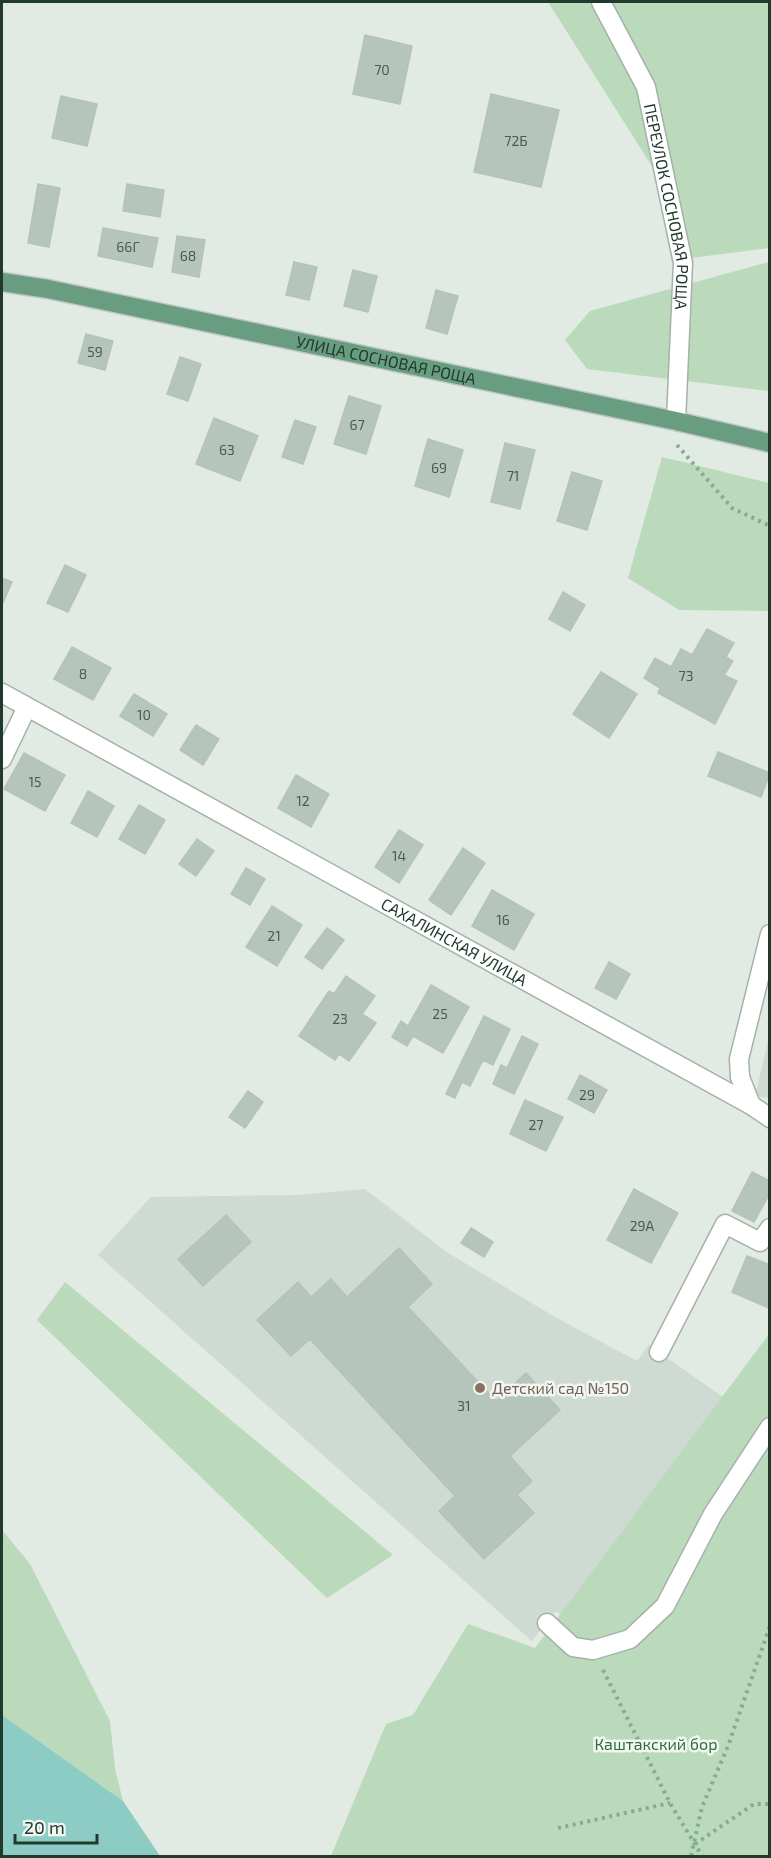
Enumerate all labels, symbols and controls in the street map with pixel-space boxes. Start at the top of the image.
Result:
house number: 70 [374,61,390,78]
street label: ПЕРЕУЛОК СОСНОВАЯ РОЩА [641,102,693,310]
house number: 72Б [504,132,528,149]
house number: 66Г [116,238,140,255]
house number: 68 [180,247,196,264]
street label: УЛИЦА СОСНОВАЯ РОЩА [295,331,478,388]
house number: 59 [87,343,103,360]
house number: 67 [349,416,365,433]
house number: 63 [219,441,235,458]
house number: 69 [431,459,447,476]
house number: 71 [507,467,519,484]
house number: 8 [79,665,87,682]
house number: 73 [679,667,693,684]
house number: 10 [137,706,151,723]
house number: 15 [28,773,42,790]
house number: 12 [296,792,310,809]
house number: 14 [392,847,406,864]
street label: САХАЛИНСКАЯ УЛИЦА [378,893,531,989]
house number: 16 [496,911,510,928]
house number: 21 [267,927,281,944]
house number: 25 [432,1005,448,1022]
house number: 23 [332,1010,348,1027]
house number: 29 [579,1086,595,1103]
house number: 27 [528,1116,544,1133]
house number: 29А [630,1217,655,1234]
place label: Детский сад №150 [492,1378,629,1397]
marker: Детский сад №150 [473,1381,487,1395]
house number: 31 [457,1397,471,1414]
park label: Каштакский бор [595,1734,717,1753]
scale bar [15,1807,98,1845]
text: 20 m [24,1816,65,1838]

